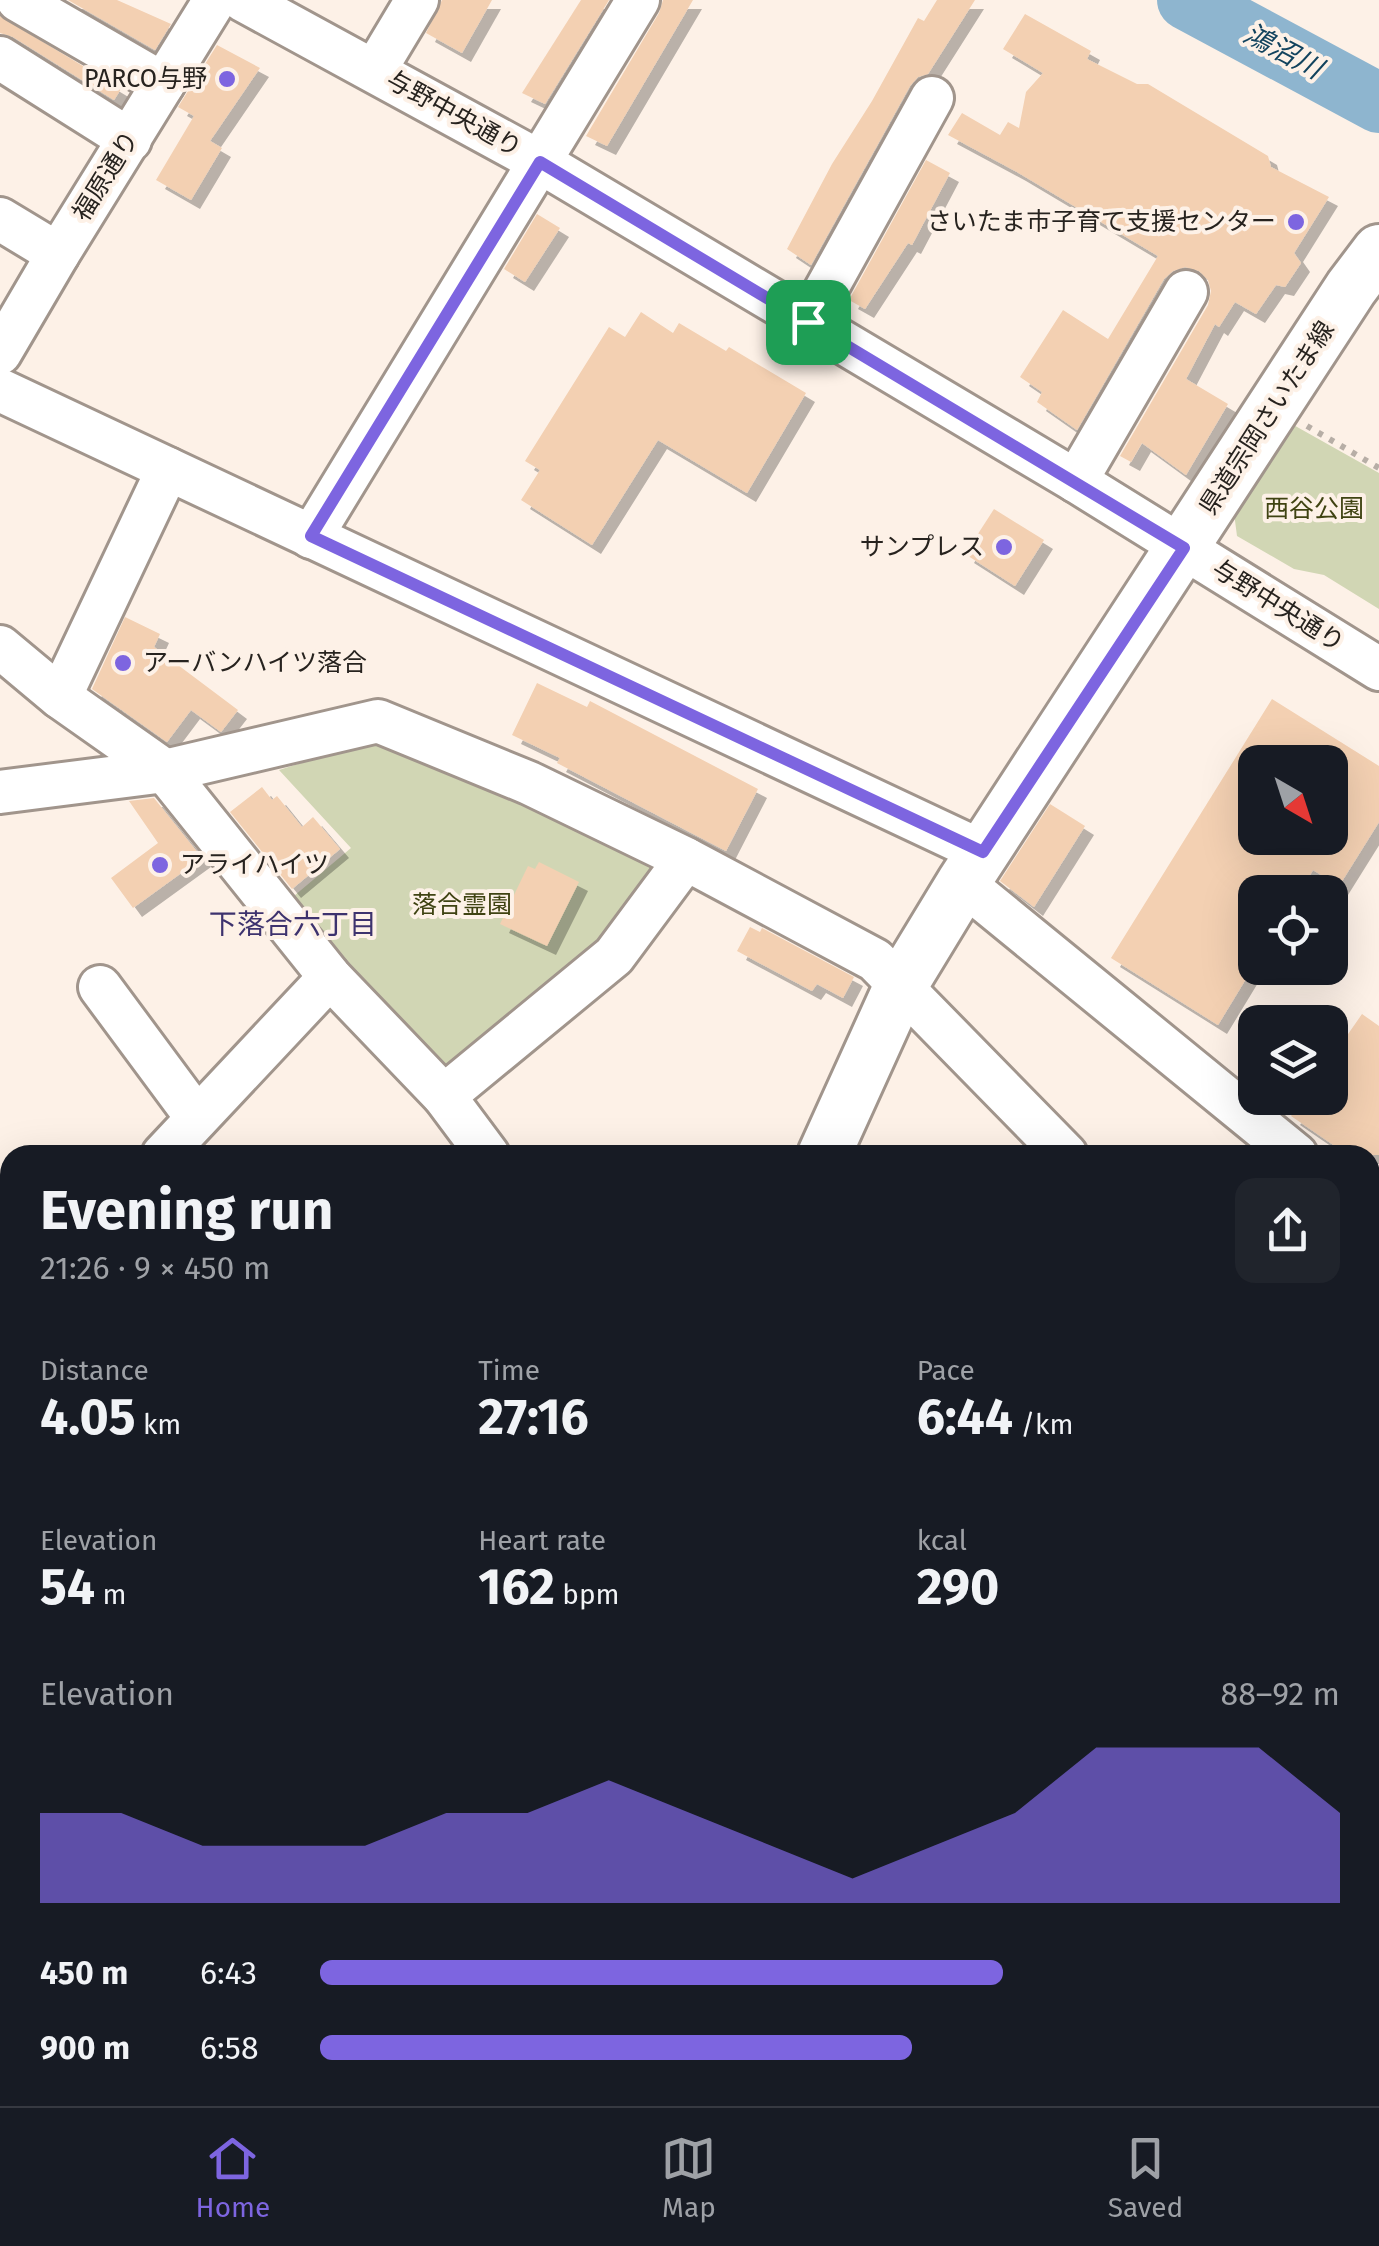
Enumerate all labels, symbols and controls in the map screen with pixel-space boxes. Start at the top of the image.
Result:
water label: 鴻沼川 [1238,17,1330,87]
place label: PARCO与野 [84,64,207,94]
street label: 与野中央通り [381,65,527,163]
marker: PARCO与野 [216,68,238,90]
street label: 福原通り [67,126,145,226]
place label: さいたま市子育て支援センター [927,207,1276,237]
marker: さいたま市子育て支援センター [1285,211,1307,233]
pin [766,280,851,365]
icon: arrive [781,295,836,350]
street label: 県道宗岡さいたま線 [1193,316,1341,520]
park label: 西谷公園 [1264,494,1364,524]
place label: サンプレス [860,532,984,562]
marker: サンプレス [993,536,1015,558]
street label: 与野中央通り [1206,554,1350,658]
place label: アーバンハイツ落合 [143,648,367,678]
marker: アーバンハイツ落合 [112,652,134,674]
north arrow [1238,745,1348,855]
map controls [1238,745,1348,1115]
place label: アライハイツ [180,850,329,880]
marker: アライハイツ [149,854,171,876]
button: locate [1238,875,1348,985]
park label: 落合霊園 [412,890,512,920]
district label: 下落合六丁目 [209,908,377,941]
button: layers [1238,1005,1348,1115]
text: Evening run [40,1178,334,1244]
button: share [1235,1178,1340,1283]
text: 21:26 · 9 × 450 m [40,1249,270,1287]
text: Distance [40,1354,149,1387]
text: Time [478,1354,540,1387]
text: Pace [917,1354,975,1387]
text: 4.05 [40,1387,136,1447]
text: 27:16 [478,1387,589,1447]
text: 6:44 [917,1387,1013,1447]
text: km [136,1408,181,1441]
text: /km [1013,1408,1073,1441]
text: Elevation [40,1524,157,1557]
text: Heart rate [478,1524,606,1557]
text: kcal [917,1524,967,1557]
text: 54 [40,1557,95,1617]
text: 162 [478,1557,555,1617]
text: 290 [917,1557,999,1617]
text: m [95,1578,126,1611]
text: bpm [555,1578,620,1611]
text: Elevation [40,1675,174,1713]
text: 88–92 m [1221,1675,1340,1713]
text: 450 m [40,1954,128,1992]
text: 6:43 [200,1954,257,1992]
text: 900 m [40,2029,130,2067]
text: 6:58 [200,2029,259,2067]
tab: Home [196,2131,270,2224]
tab: Map [661,2131,716,2224]
tab: Saved [1108,2131,1183,2224]

